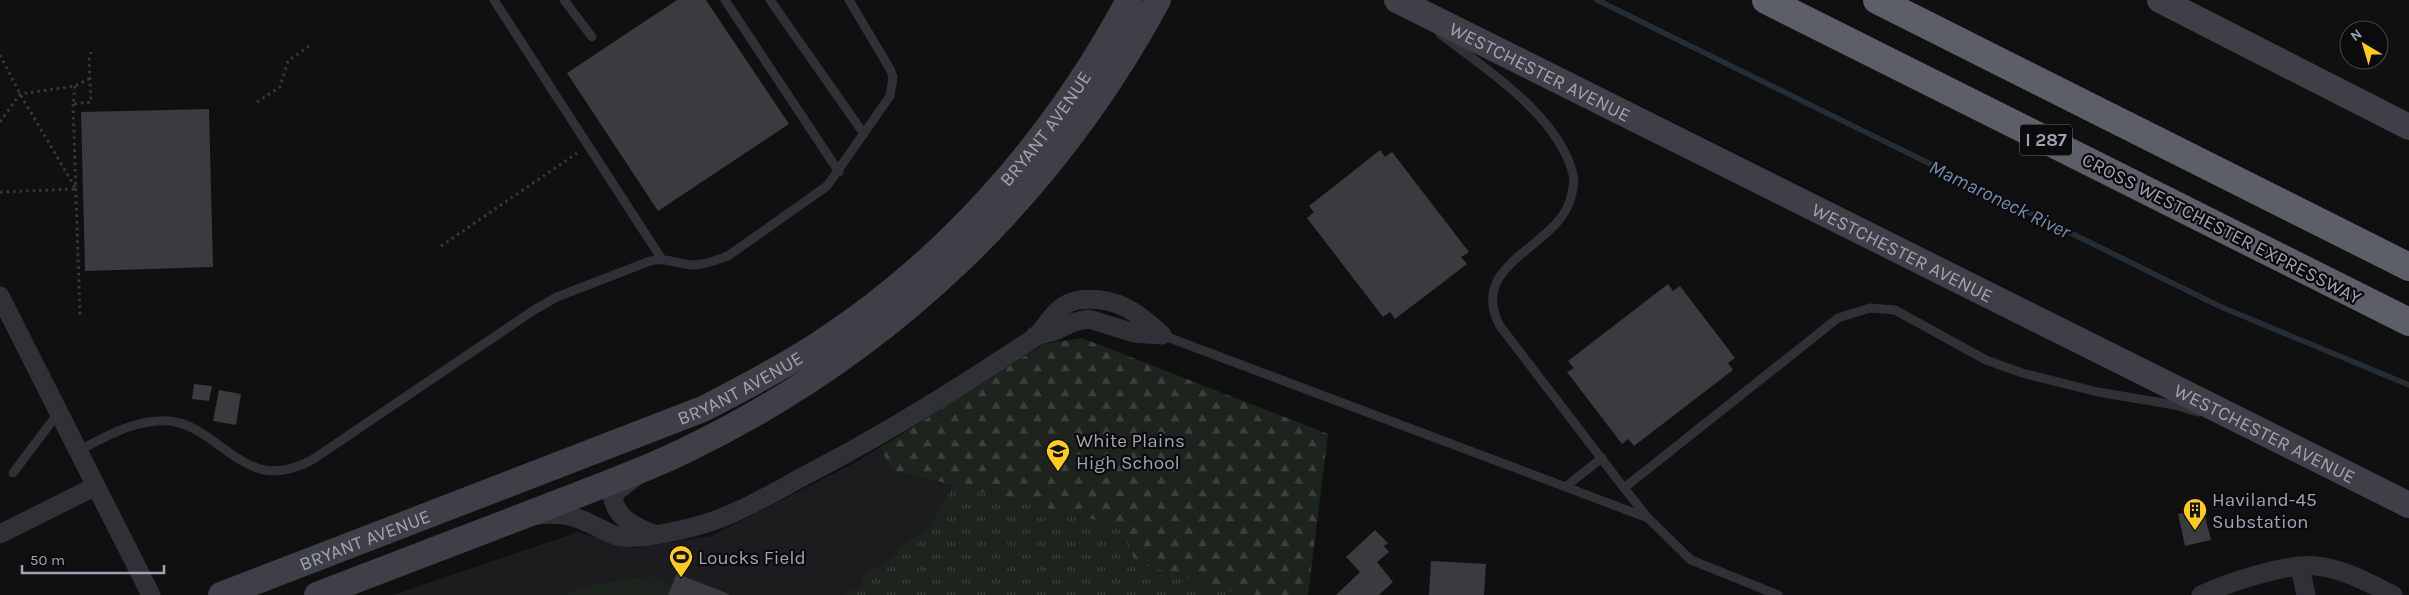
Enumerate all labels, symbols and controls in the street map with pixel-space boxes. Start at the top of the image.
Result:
street label: WESTCHESTER AVENUE [1446,18,1634,127]
north arrow [2339,20,2389,70]
text: N [2347,25,2365,45]
street label: BRYANT AVENUE [995,67,1096,191]
road number: I 287 [2020,124,2072,156]
street label: CROSS WESTCHESTER EXPRESSWAY [2078,149,2365,309]
water label: Mamaroneck River [1925,155,2075,244]
street label: WESTCHESTER AVENUE [1808,199,1996,308]
street label: BRYANT AVENUE [674,347,807,430]
street label: WESTCHESTER AVENUE [2170,380,2359,488]
place label: White Plains High School [1076,430,1185,474]
school or university icon: White Plains High School [1045,438,1071,472]
place label: Haviland-45 Substation [2212,489,2317,533]
building icon: Haviland-45 Substation [2182,497,2208,531]
street label: BRYANT AVENUE [297,505,434,576]
scale bar [22,542,165,574]
sports icon: Loucks Field [668,544,694,578]
place label: Loucks Field [698,547,806,569]
text: 50 m [30,551,65,569]

